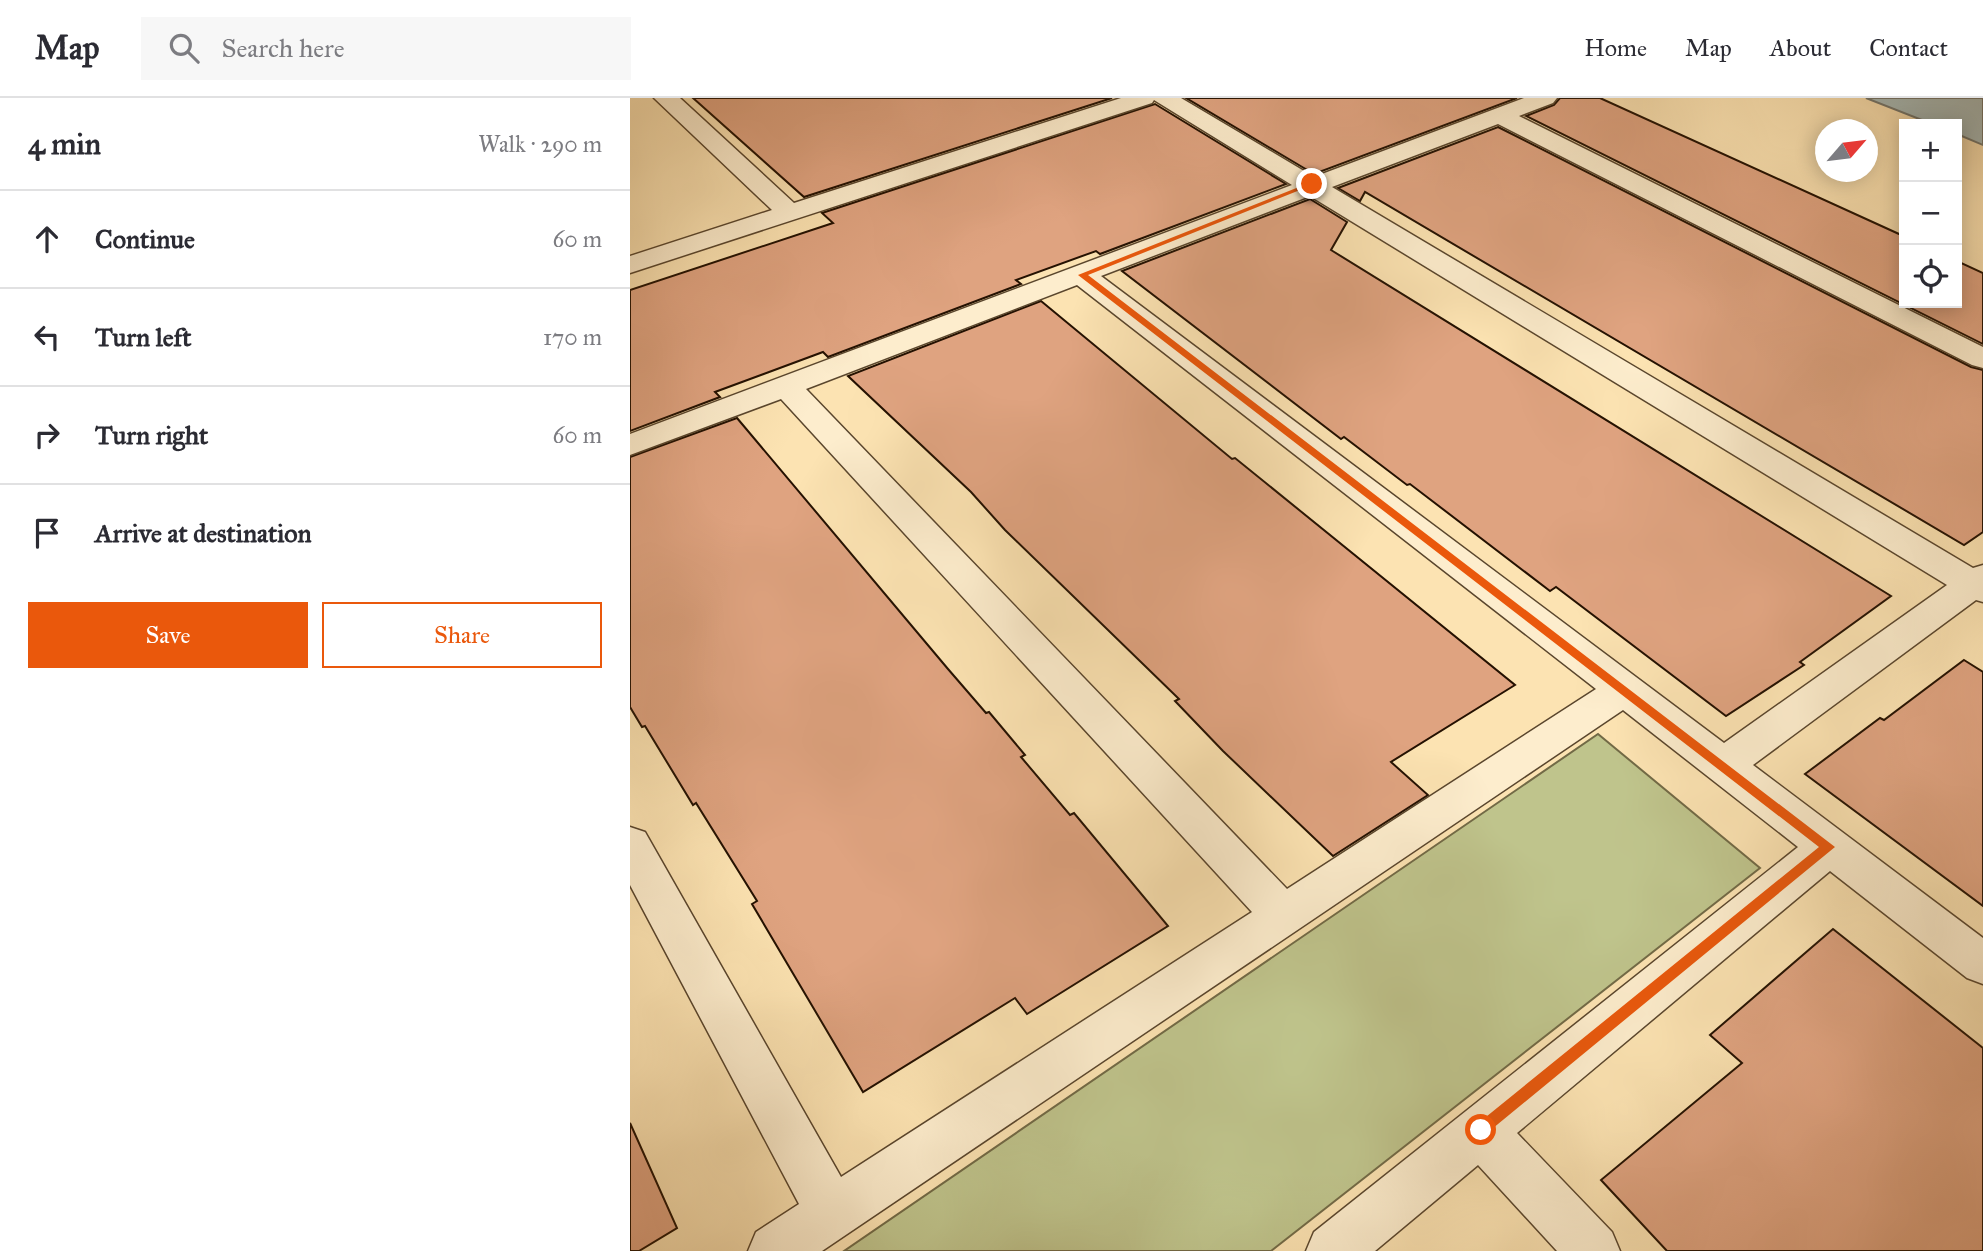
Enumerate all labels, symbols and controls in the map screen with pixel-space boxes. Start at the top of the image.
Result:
search box [141,17,631,80]
text: Map [35,28,99,68]
icon: search [165,29,203,67]
text: Search here [221,32,345,64]
text: Home [1584,33,1647,63]
text: Map [1685,33,1732,63]
text: About [1770,33,1831,63]
text: Contact [1869,33,1948,63]
north arrow [1815,119,1878,182]
map controls [1899,119,1962,308]
button: + [1899,119,1962,182]
text: 4 min [28,126,101,162]
text: Walk · 290 m [478,130,602,158]
route end [1296,168,1327,199]
button: − [1899,182,1962,245]
icon: ahead [28,220,66,258]
text: Continue [95,223,195,255]
text: 60 m [553,225,602,253]
button: locate [1899,245,1962,308]
icon: left [28,318,66,356]
text: Turn left [95,321,191,353]
text: 170 m [543,323,602,351]
icon: right [28,416,66,454]
text: Turn right [95,419,208,451]
text: 60 m [553,421,602,449]
icon: arrive [28,514,66,552]
text: Arrive at destination [95,517,312,549]
button: Save [28,602,308,668]
button: Share [322,602,602,668]
route start [1465,1114,1496,1145]

